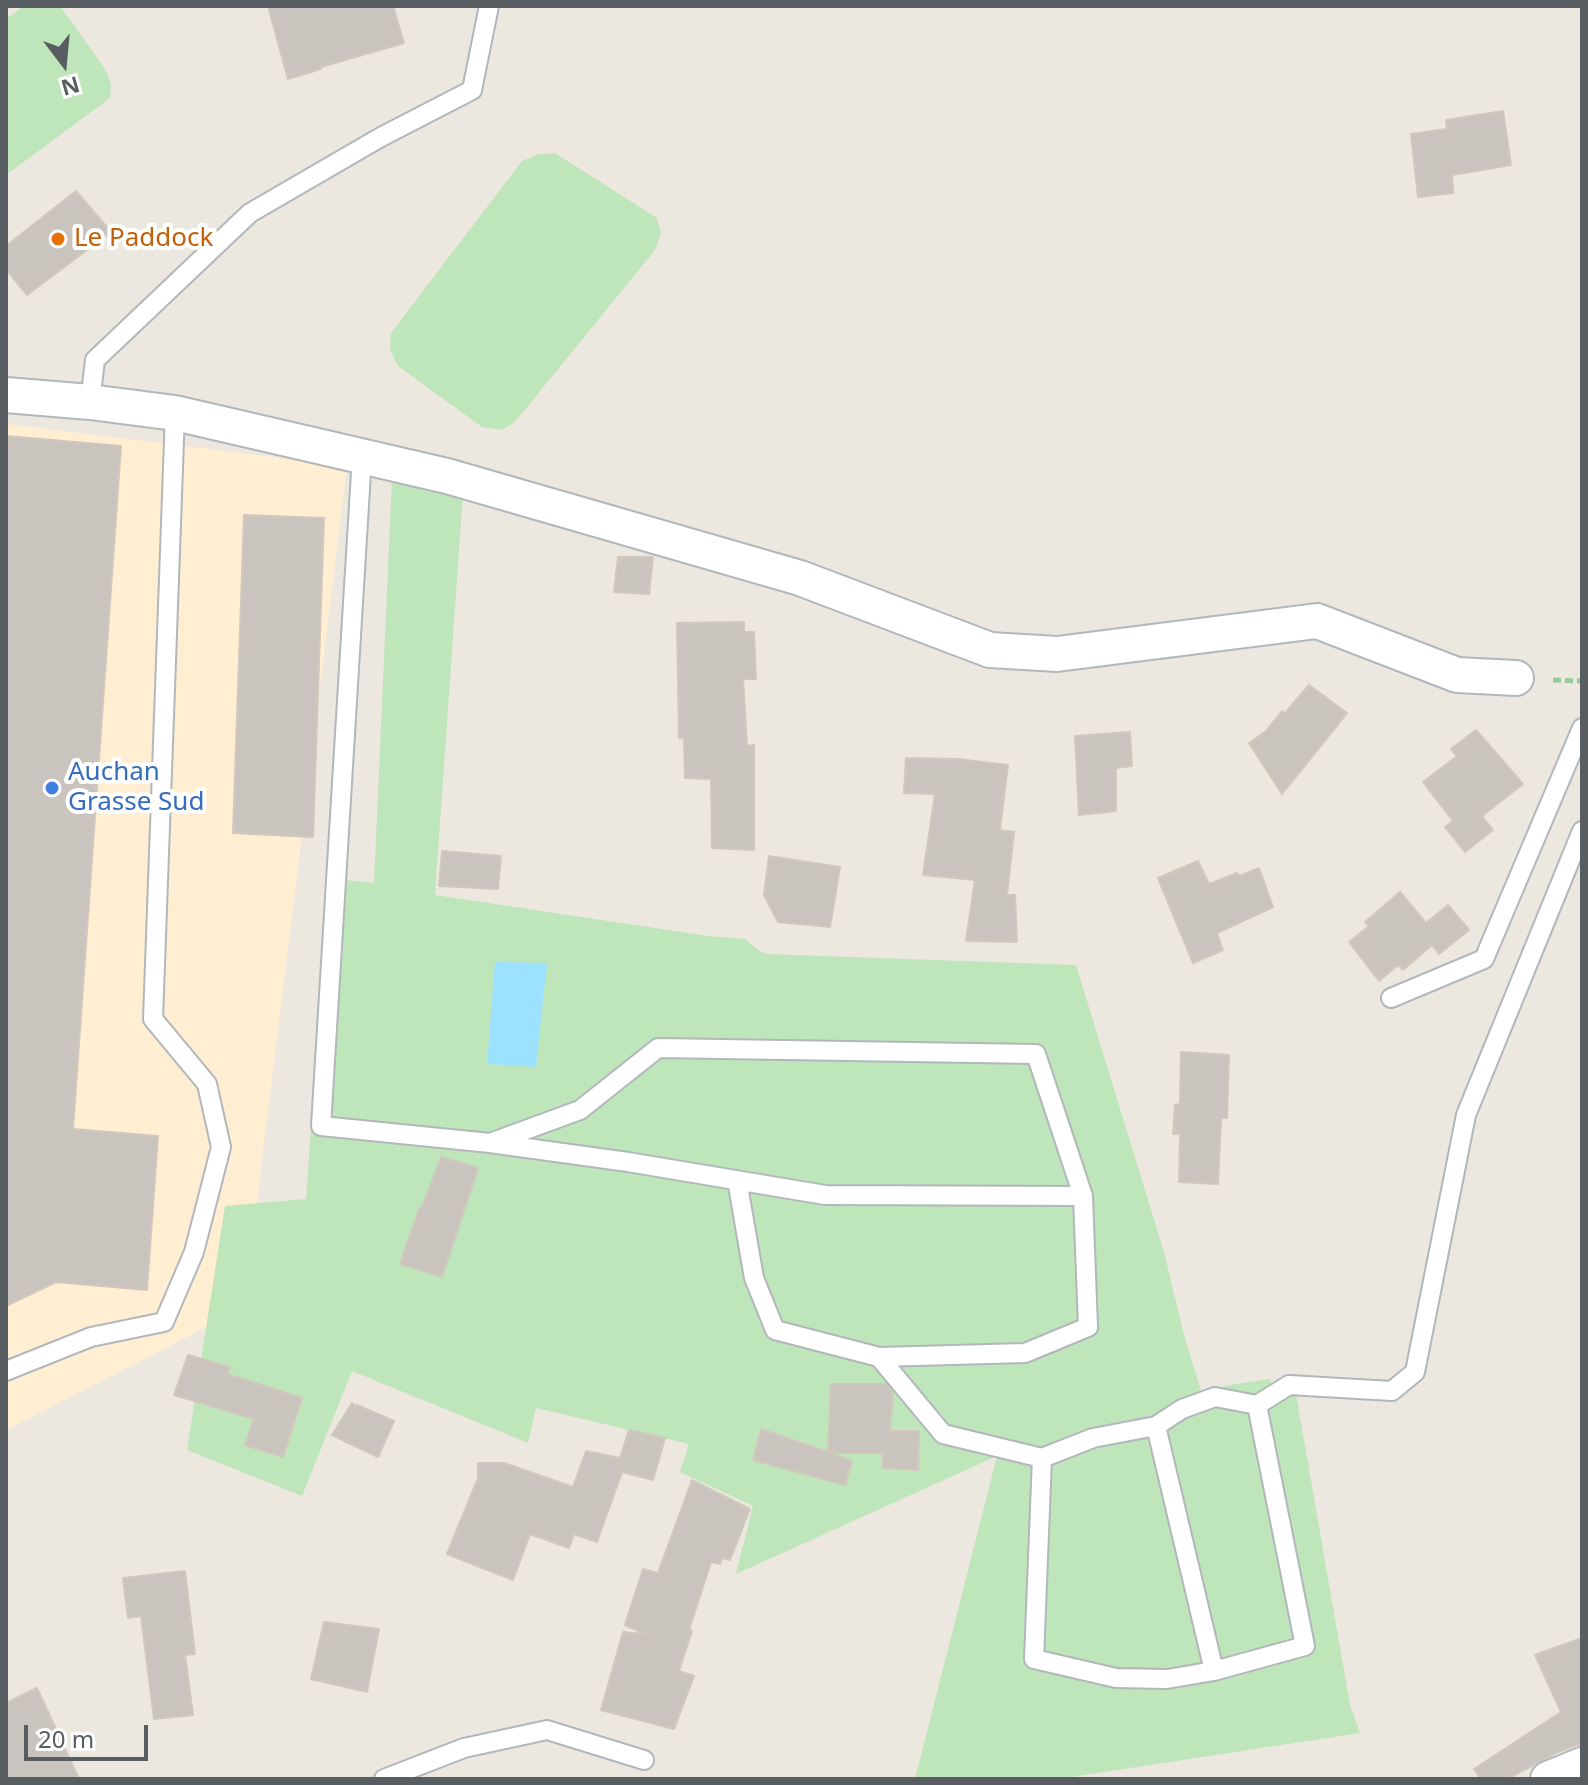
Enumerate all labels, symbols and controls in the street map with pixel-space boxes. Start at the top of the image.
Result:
north arrow [24,24,104,104]
text: N [58,70,83,104]
place label: Le Paddock [74,223,213,255]
marker: Le Paddock [49,230,67,248]
place label: Auchan Grasse Sud [68,757,204,818]
marker: Auchan Grasse Sud [43,779,61,797]
scale bar [28,1709,152,1759]
text: 20 m [38,1722,94,1755]

